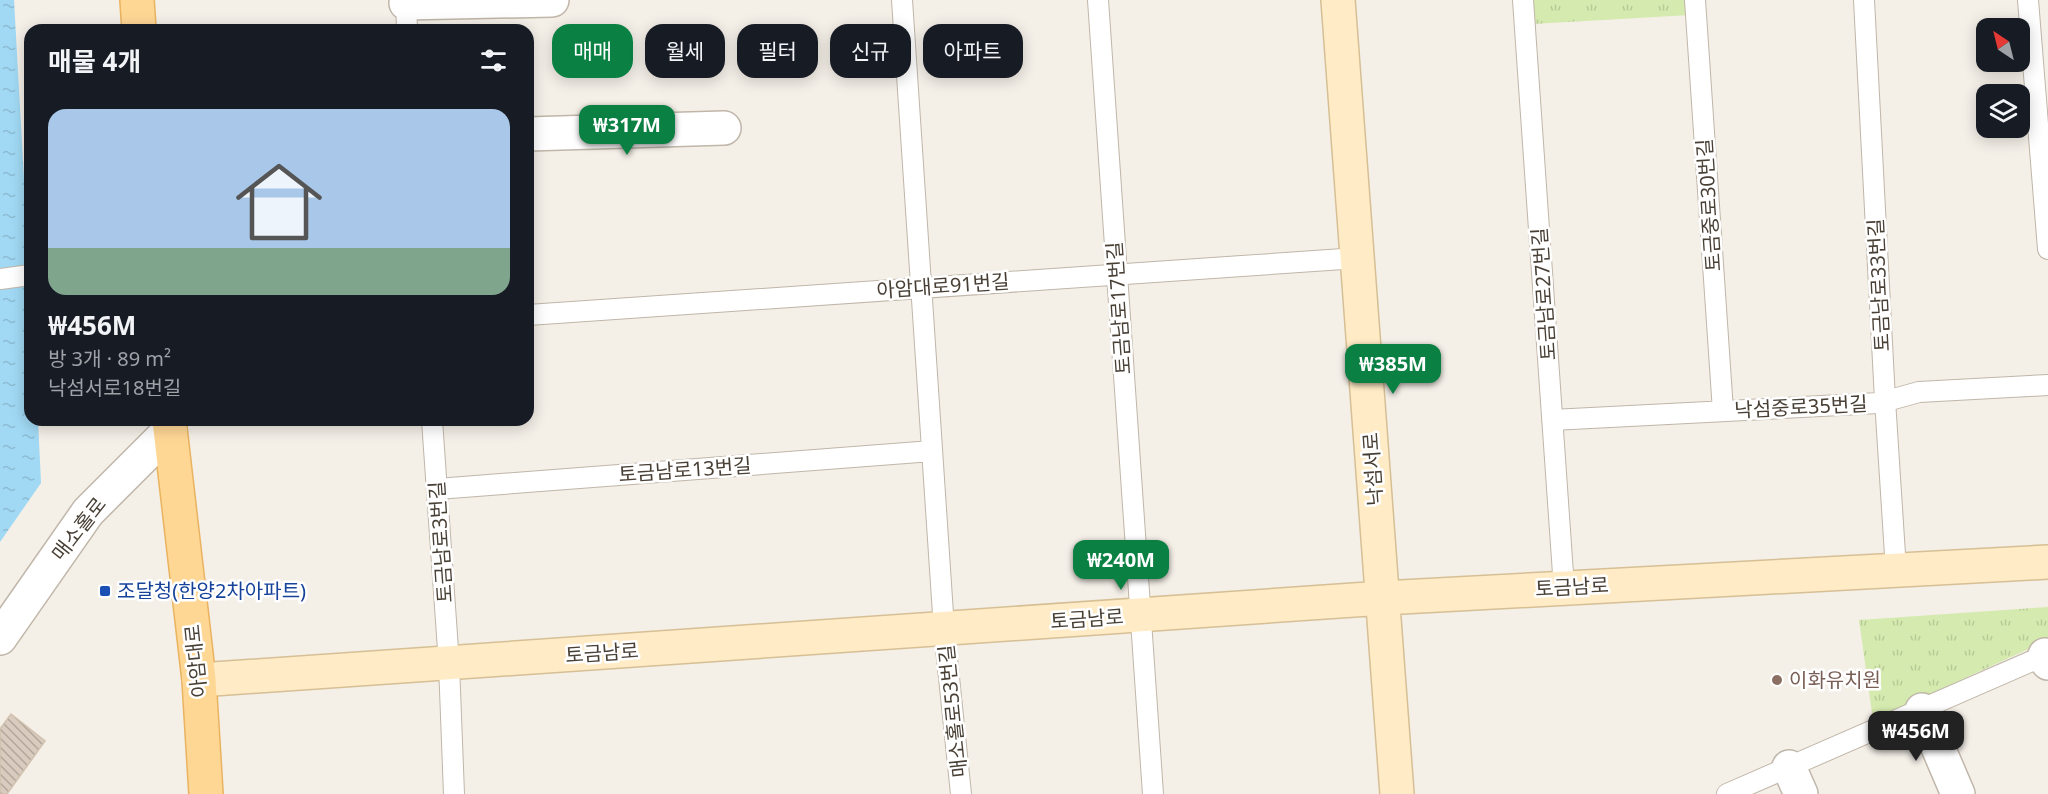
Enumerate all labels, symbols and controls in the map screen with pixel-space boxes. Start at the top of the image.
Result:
north arrow [1976,18,2030,72]
map controls [1976,18,2030,138]
chip: 매매 [552,24,633,78]
chip: 월세 [645,24,725,78]
chip: 필터 [737,24,818,78]
chip: 신규 [830,24,911,78]
chip: 아파트 [923,24,1023,78]
text: 매물 4개 [48,43,141,79]
icon: filters [477,44,510,77]
button: layers [1976,84,2030,138]
pin: ₩317M [585,105,669,156]
text: ₩317M [593,111,661,138]
street label: 토금중로30번길 [1690,138,1727,272]
icon: home [225,148,333,256]
street label: 토금남로33번길 [1862,218,1895,352]
street label: 토금남로27번길 [1525,227,1562,361]
street label: 토금남로17번길 [1100,241,1137,375]
street label: 아암대로91번길 [876,267,1010,304]
text: ₩456M [48,307,136,343]
pin: ₩385M [1351,344,1435,395]
text: 방 3개 · 89 m² [48,345,171,372]
text: ₩385M [1359,350,1427,377]
text: 낙섬서로18번길 [48,374,181,401]
street label: 낙섬중로35번길 [1734,390,1868,423]
street label: 낙섬서로 [1356,431,1389,507]
street label: 토금남로13번길 [618,451,752,488]
street label: 토금남로3번길 [423,480,458,604]
street label: 매소홀로 [45,491,112,566]
pin: ₩240M [1079,540,1163,591]
text: ₩240M [1087,546,1155,573]
street label: 토금남로 [1535,571,1609,602]
place label: 조달청(한양2차아파트) [117,577,306,604]
marker: 조달청(한양2차아파트) [98,584,112,598]
street label: 토금남로 [1049,602,1125,635]
street label: 아암대로 [178,623,213,699]
street label: 토금남로 [564,636,640,669]
street label: 매소홀로53번길 [932,643,973,779]
place label: 이화유치원 [1789,666,1881,693]
marker: 이화유치원 [1770,673,1784,687]
pin: ₩456M [1874,711,1958,762]
text: ₩456M [1882,717,1950,744]

